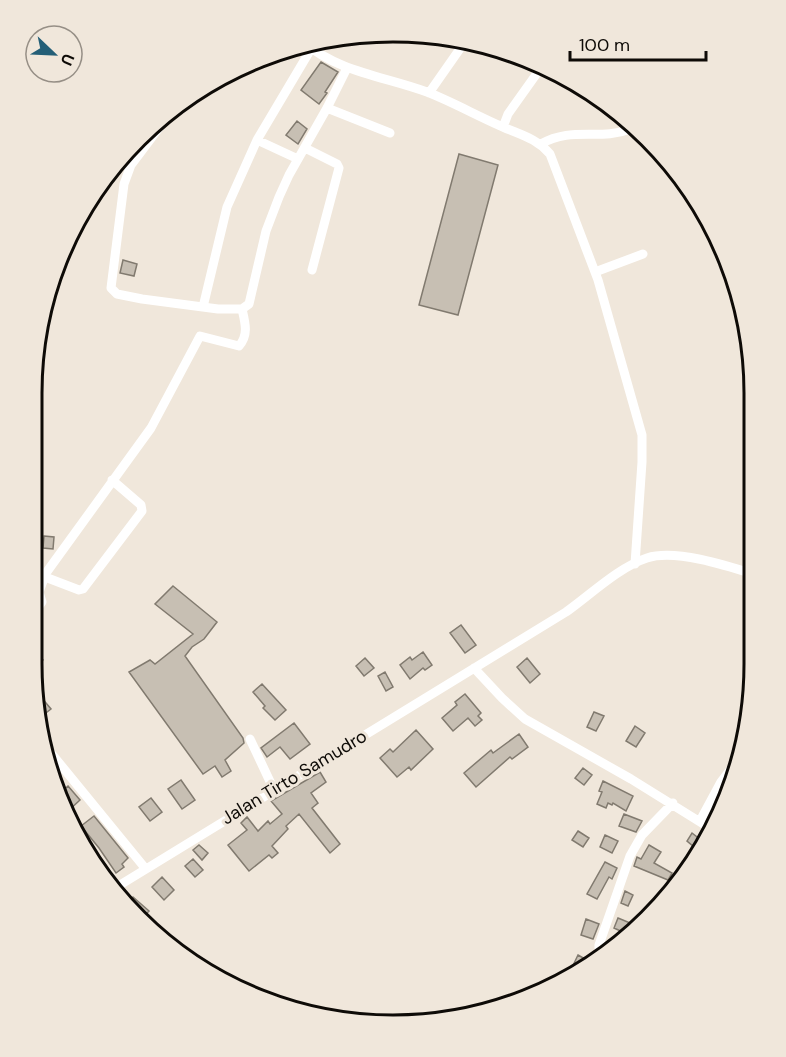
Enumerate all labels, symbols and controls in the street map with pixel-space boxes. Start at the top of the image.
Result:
north arrow [24,24,84,84]
scale bar [570,24,706,62]
text: 100 m [579,33,630,57]
text: U [56,51,79,69]
street label: Jalan Tirto Samudro [217,724,371,830]

